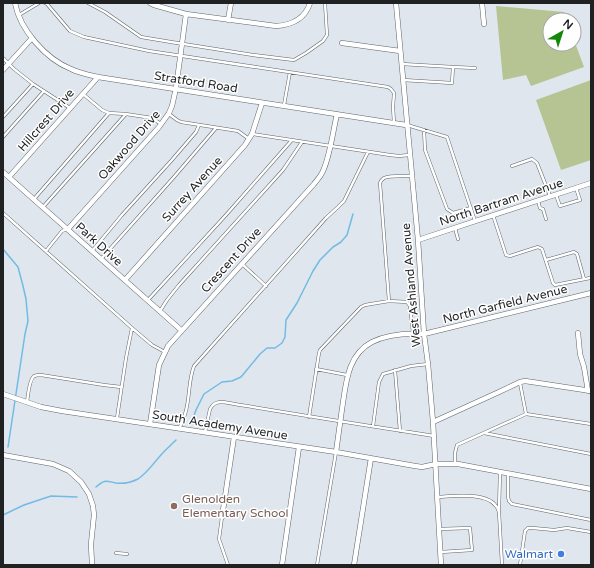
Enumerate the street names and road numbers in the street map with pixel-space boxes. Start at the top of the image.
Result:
street label: Stratford Road [153,68,239,96]
street label: Hillcrest Drive [15,86,77,154]
street label: Oakwood Drive [95,107,163,182]
street label: Surrey Avenue [159,153,225,224]
street label: North Bartram Avenue [437,175,565,229]
street label: Park Drive [73,219,126,269]
street label: West Ashland Avenue [399,222,423,348]
street label: Crescent Drive [198,224,264,295]
street label: North Garfield Avenue [441,282,569,326]
street label: South Academy Avenue [151,407,289,443]

